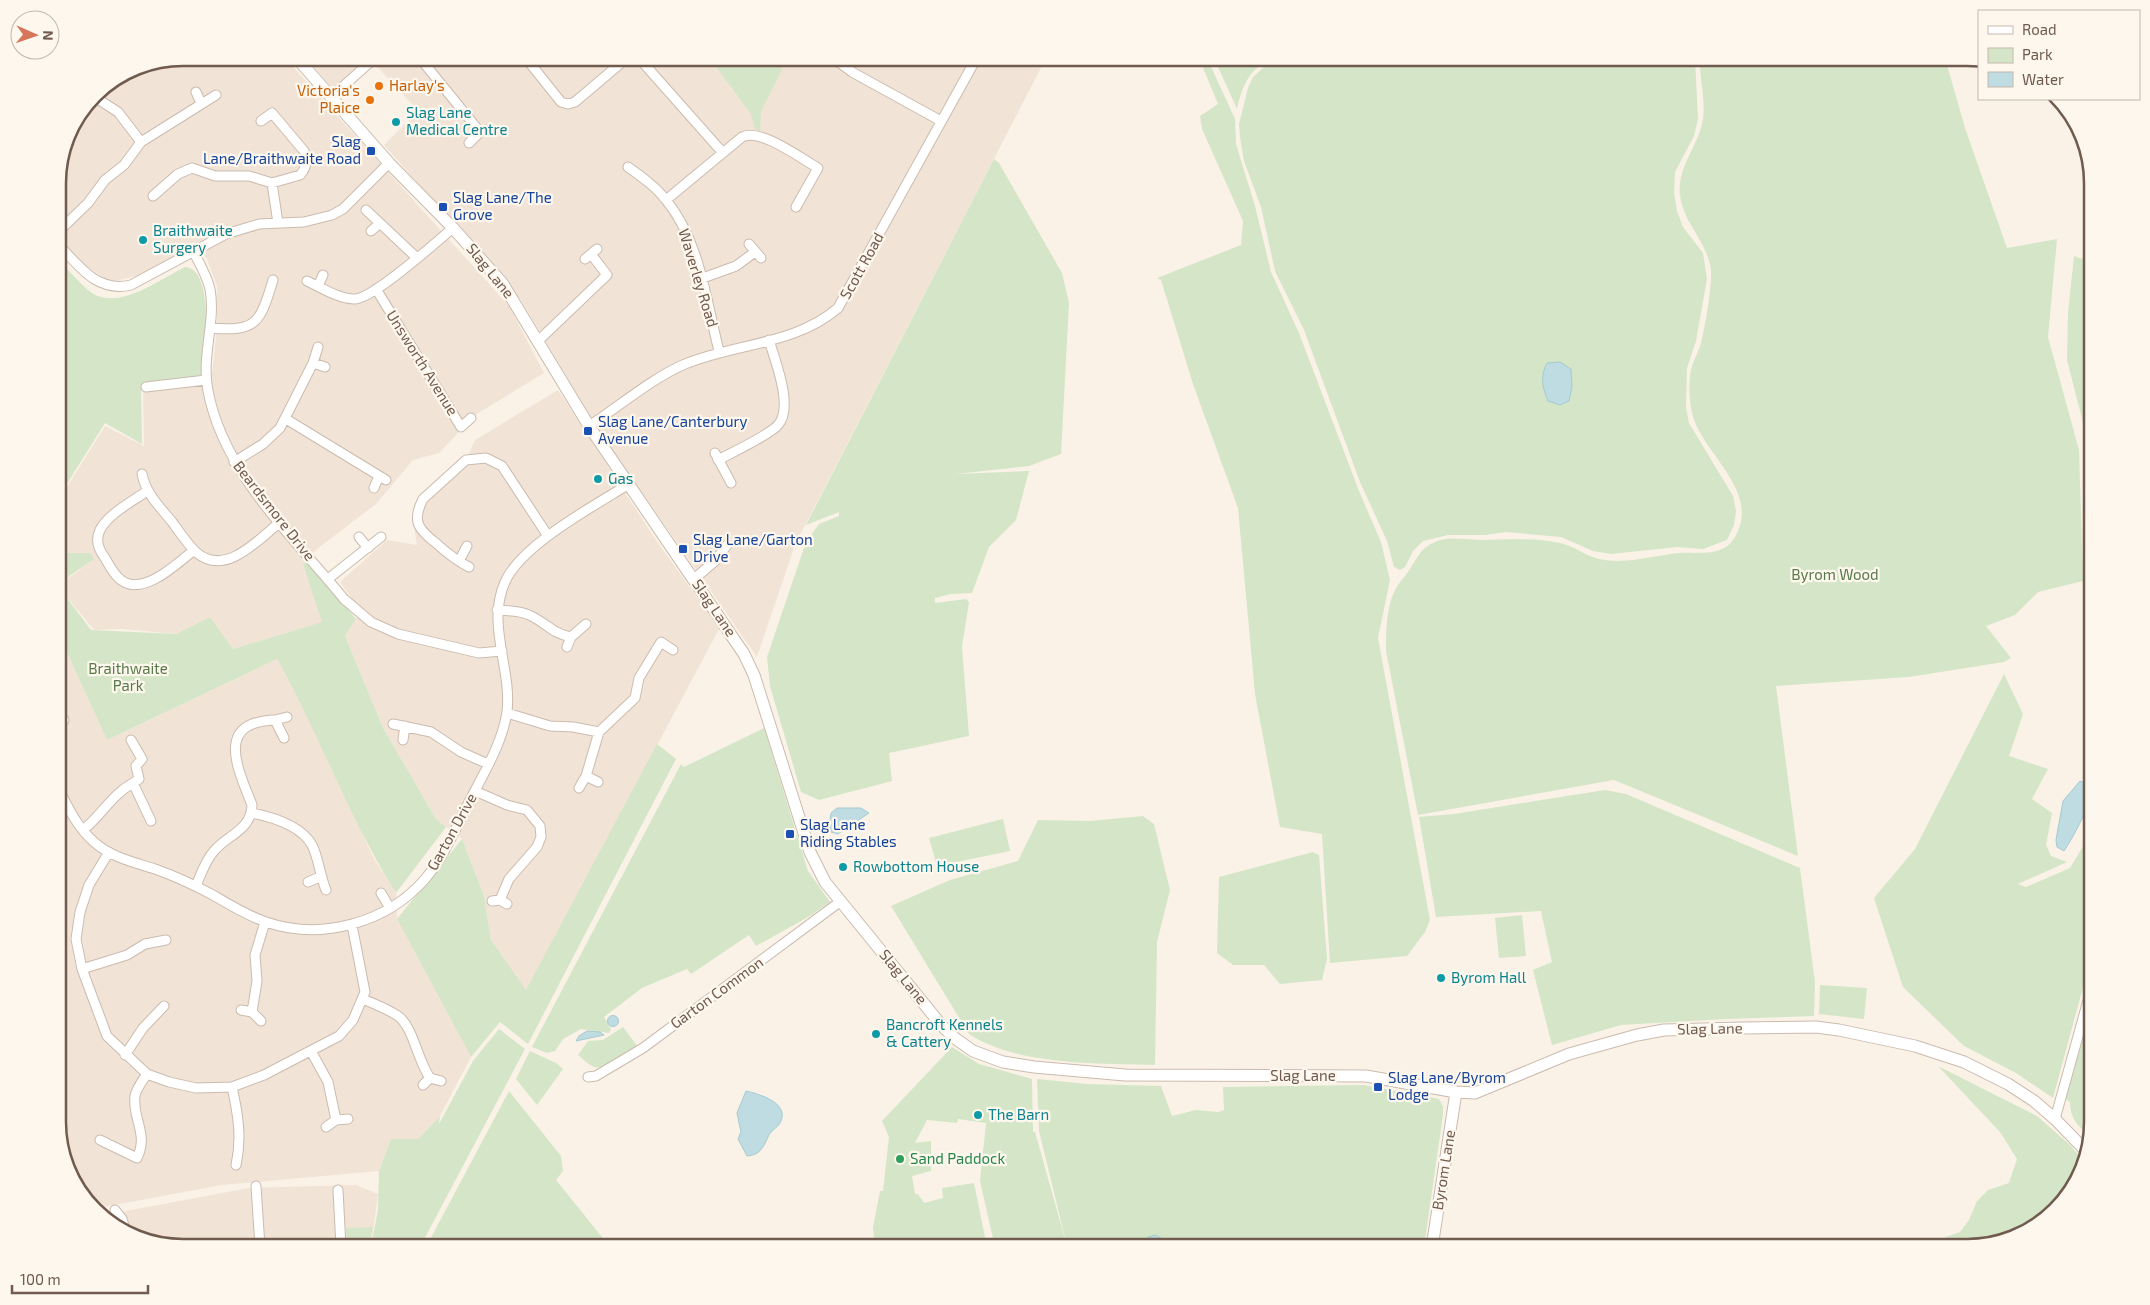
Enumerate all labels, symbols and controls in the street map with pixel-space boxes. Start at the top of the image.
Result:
north arrow [10,10,60,60]
legend [1978,10,2140,100]
text: Road [2022,20,2057,38]
text: N [40,30,57,41]
text: Park [2022,45,2053,63]
text: Water [2022,70,2064,88]
place label: Harlay's [389,76,445,94]
marker: Harlay's [373,80,385,92]
place label: Victoria's Plaice [297,81,360,116]
marker: Victoria's Plaice [364,94,376,106]
place label: Slag Lane Medical Centre [406,103,507,138]
marker: Slag Lane Medical Centre [390,116,402,128]
place label: Slag Lane/Braithwaite Road [203,132,362,167]
marker: Slag Lane/Braithwaite Road [365,145,377,157]
place label: Slag Lane/The Grove [453,188,552,223]
marker: Slag Lane/The Grove [437,201,449,213]
place label: Braithwaite Surgery [153,221,233,256]
street label: Waverley Road [675,226,722,329]
street label: Scott Road [835,229,887,302]
marker: Braithwaite Surgery [137,234,149,246]
street label: Slag Lane [463,239,518,302]
street label: Unsworth Avenue [383,306,463,418]
place label: Slag Lane/Canterbury Avenue [598,412,747,447]
marker: Slag Lane/Canterbury Avenue [582,425,594,437]
street label: Beardsmore Drive [230,457,319,564]
place label: Gas [608,469,633,487]
marker: Gas [592,473,604,485]
place label: Slag Lane/Garton Drive [693,530,813,565]
marker: Slag Lane/Garton Drive [677,543,689,555]
park label: Byrom Wood [1791,565,1879,583]
street label: Slag Lane [689,575,741,640]
park label: Braithwaite Park [88,659,168,694]
street label: Garton Drive [423,790,480,873]
place label: Slag Lane Riding Stables [800,815,897,850]
marker: Slag Lane Riding Stables [784,828,796,840]
place label: Rowbottom House [853,857,979,875]
marker: Rowbottom House [837,861,849,873]
street label: Slag Lane [876,945,931,1008]
street label: Garton Common [666,952,766,1032]
place label: Byrom Hall [1451,968,1527,986]
marker: Byrom Hall [1435,972,1447,984]
place label: Bancroft Kennels & Cattery [886,1015,1003,1050]
street label: Slag Lane [1677,1018,1743,1038]
marker: Bancroft Kennels & Cattery [870,1028,882,1040]
street label: Slag Lane [1270,1066,1336,1084]
place label: Slag Lane/Byrom Lodge [1388,1068,1506,1103]
marker: Slag Lane/Byrom Lodge [1372,1081,1384,1093]
place label: The Barn [988,1105,1049,1123]
marker: The Barn [972,1109,984,1121]
street label: Byrom Lane [1428,1129,1458,1211]
place label: Sand Paddock [910,1149,1005,1167]
marker: Sand Paddock [894,1153,906,1165]
scale bar [12,1262,149,1294]
text: 100 m [20,1270,61,1288]

